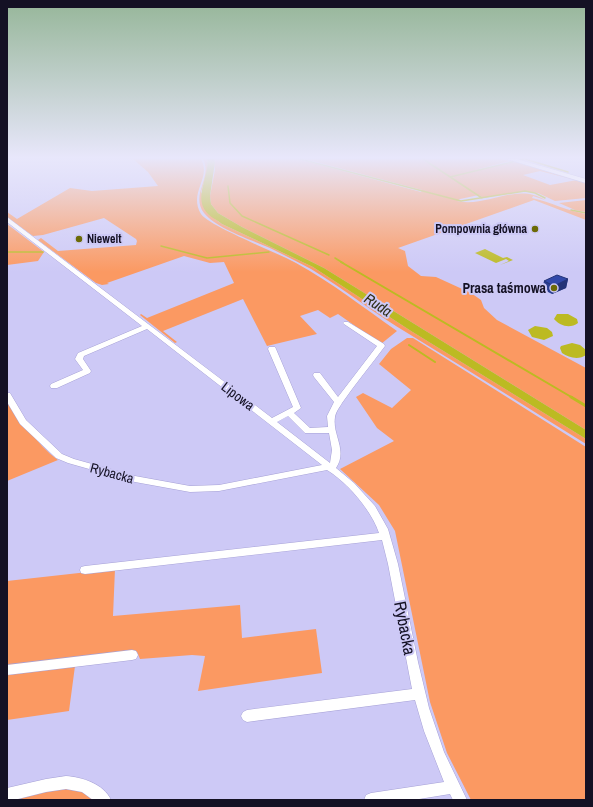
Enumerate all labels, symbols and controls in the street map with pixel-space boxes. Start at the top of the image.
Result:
place label: Pompownia główna [435,221,528,237]
marker: Pompownia główna [530,224,540,234]
place label: Niewelt [87,231,122,247]
marker: Niewelt [74,234,84,244]
place label: Prasa taśmowa [462,279,547,297]
marker: Prasa taśmowa [549,283,559,293]
water label: Ruda [360,288,396,321]
street label: Lipowa [218,378,259,415]
street label: Rybacka [88,459,136,488]
street label: Rybacka [389,599,422,657]

